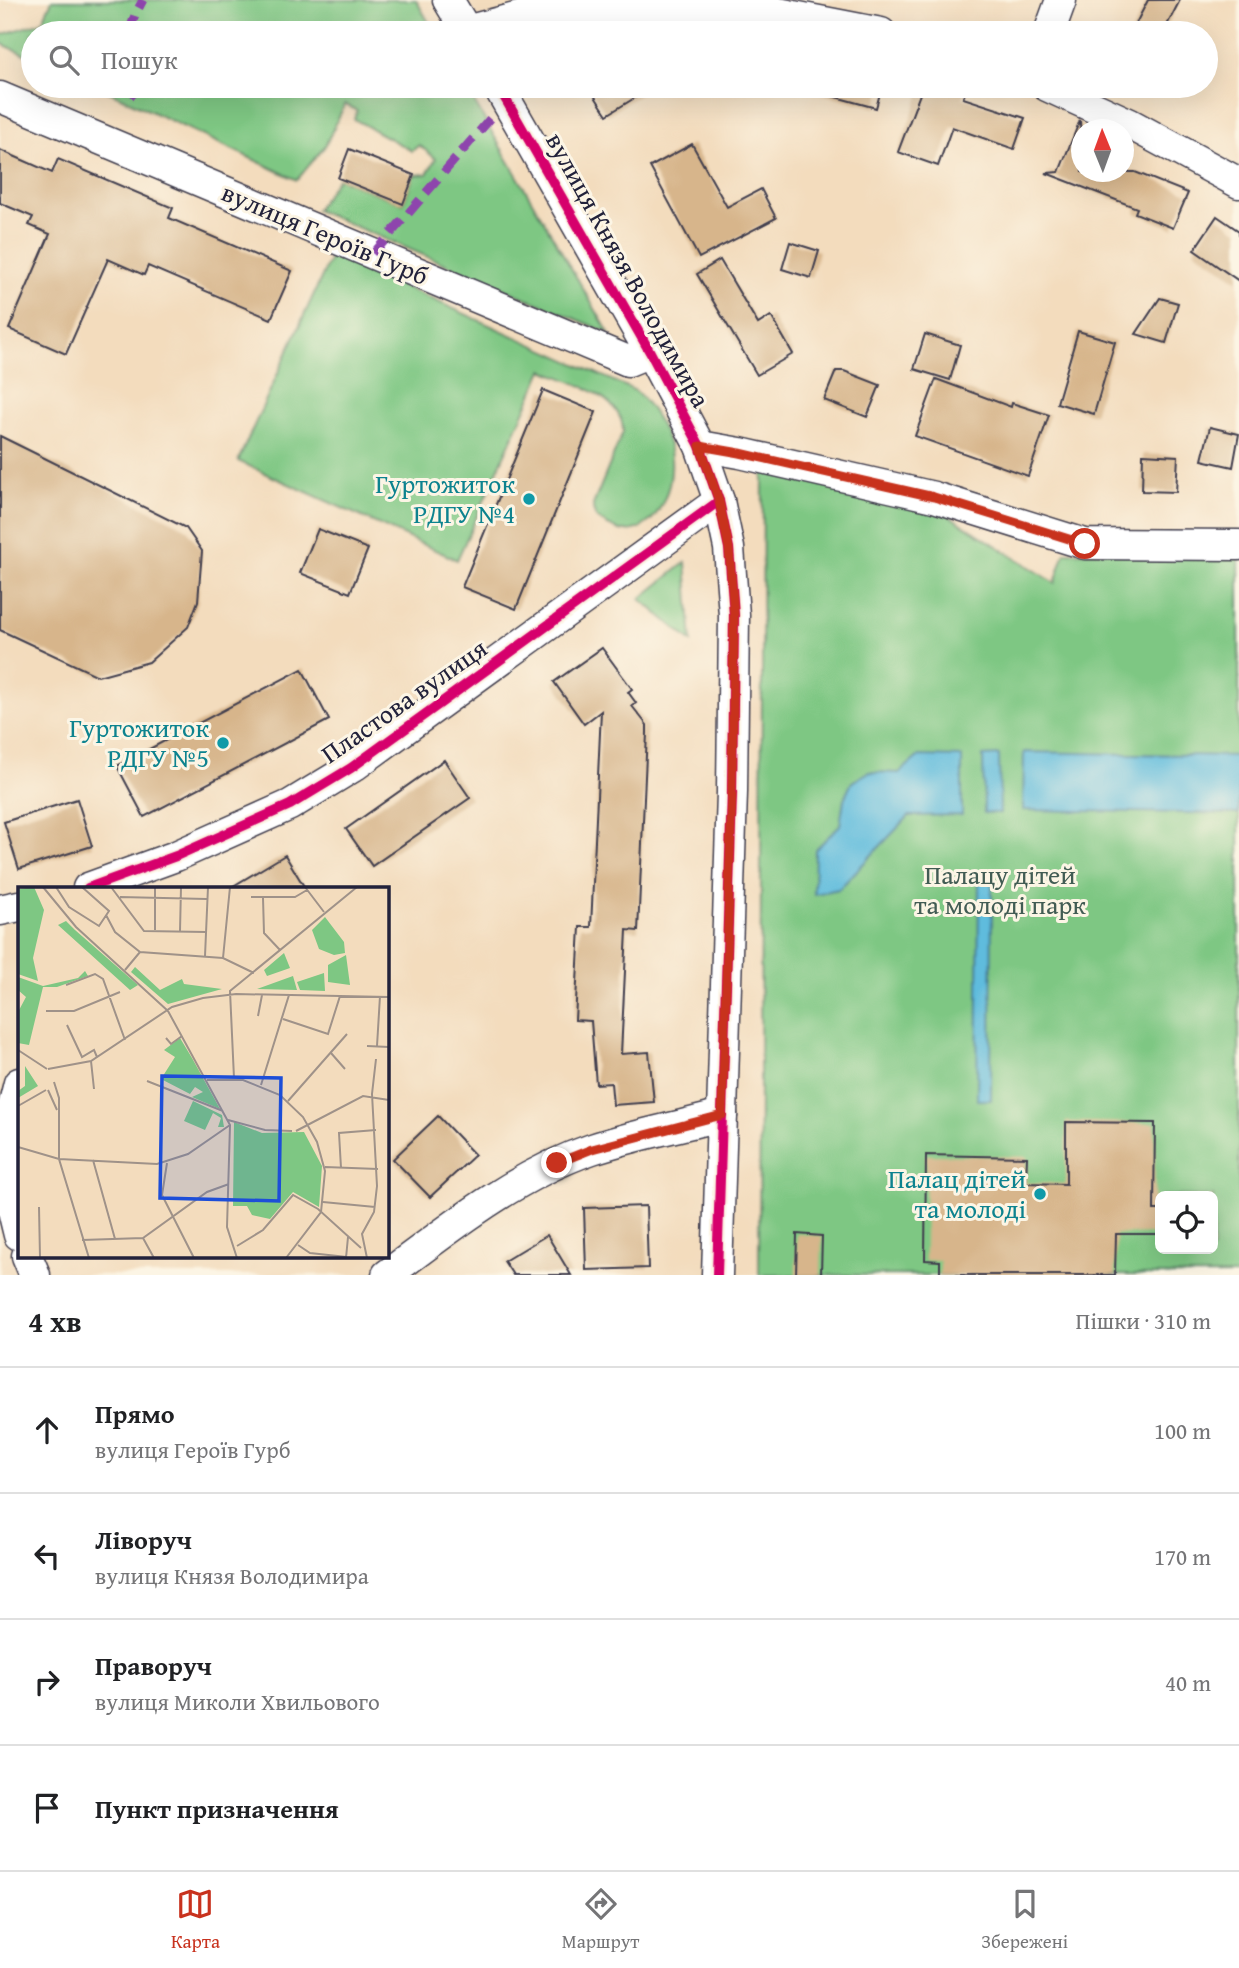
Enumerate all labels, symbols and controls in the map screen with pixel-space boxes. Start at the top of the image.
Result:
search box [21,21,1218,98]
text: Пошук [101,40,178,79]
icon: search [45,41,83,79]
north arrow [1071,119,1134,182]
street label: вулиця Князя Володимира [536,125,721,415]
street label: вулиця Героїв Гурб [216,172,435,295]
place label: Гуртожиток РДГУ №4 [375,464,515,533]
marker: Гуртожиток РДГУ №4 [521,491,537,507]
route start [1069,528,1100,559]
street label: Пластова вулиця [313,629,495,773]
place label: Гуртожиток РДГУ №5 [69,708,209,777]
marker: Гуртожиток РДГУ №5 [215,735,231,751]
park label: Палацу дітей та молоді парк [914,855,1086,924]
inset map [18,887,388,1258]
route end [541,1147,572,1178]
place label: Палац дітей та молоді [888,1159,1026,1228]
marker: Палац дітей та молоді [1032,1186,1048,1202]
map controls [1155,1191,1218,1254]
button: locate [1155,1191,1218,1254]
text: 4 хв [28,1299,82,1343]
text: Пішки · 310 m [1076,1304,1211,1337]
text: Прямо [95,1394,175,1433]
icon: ahead [28,1411,66,1449]
text: 100 m [1154,1414,1211,1447]
text: вулиця Героїв Гурб [95,1433,291,1466]
text: Ліворуч [95,1520,192,1559]
icon: left [28,1537,66,1575]
text: 170 m [1154,1540,1211,1573]
text: вулиця Князя Володимира [95,1559,369,1592]
text: Праворуч [95,1646,212,1685]
icon: right [28,1663,66,1701]
text: 40 m [1165,1666,1211,1699]
text: вулиця Миколи Хвильового [95,1685,380,1718]
icon: arrive [28,1789,66,1827]
text: Пункт призначення [95,1789,339,1828]
tab: Карта [171,1885,220,1955]
tab: Маршрут [562,1885,640,1955]
tab: Збережені [981,1885,1068,1955]

